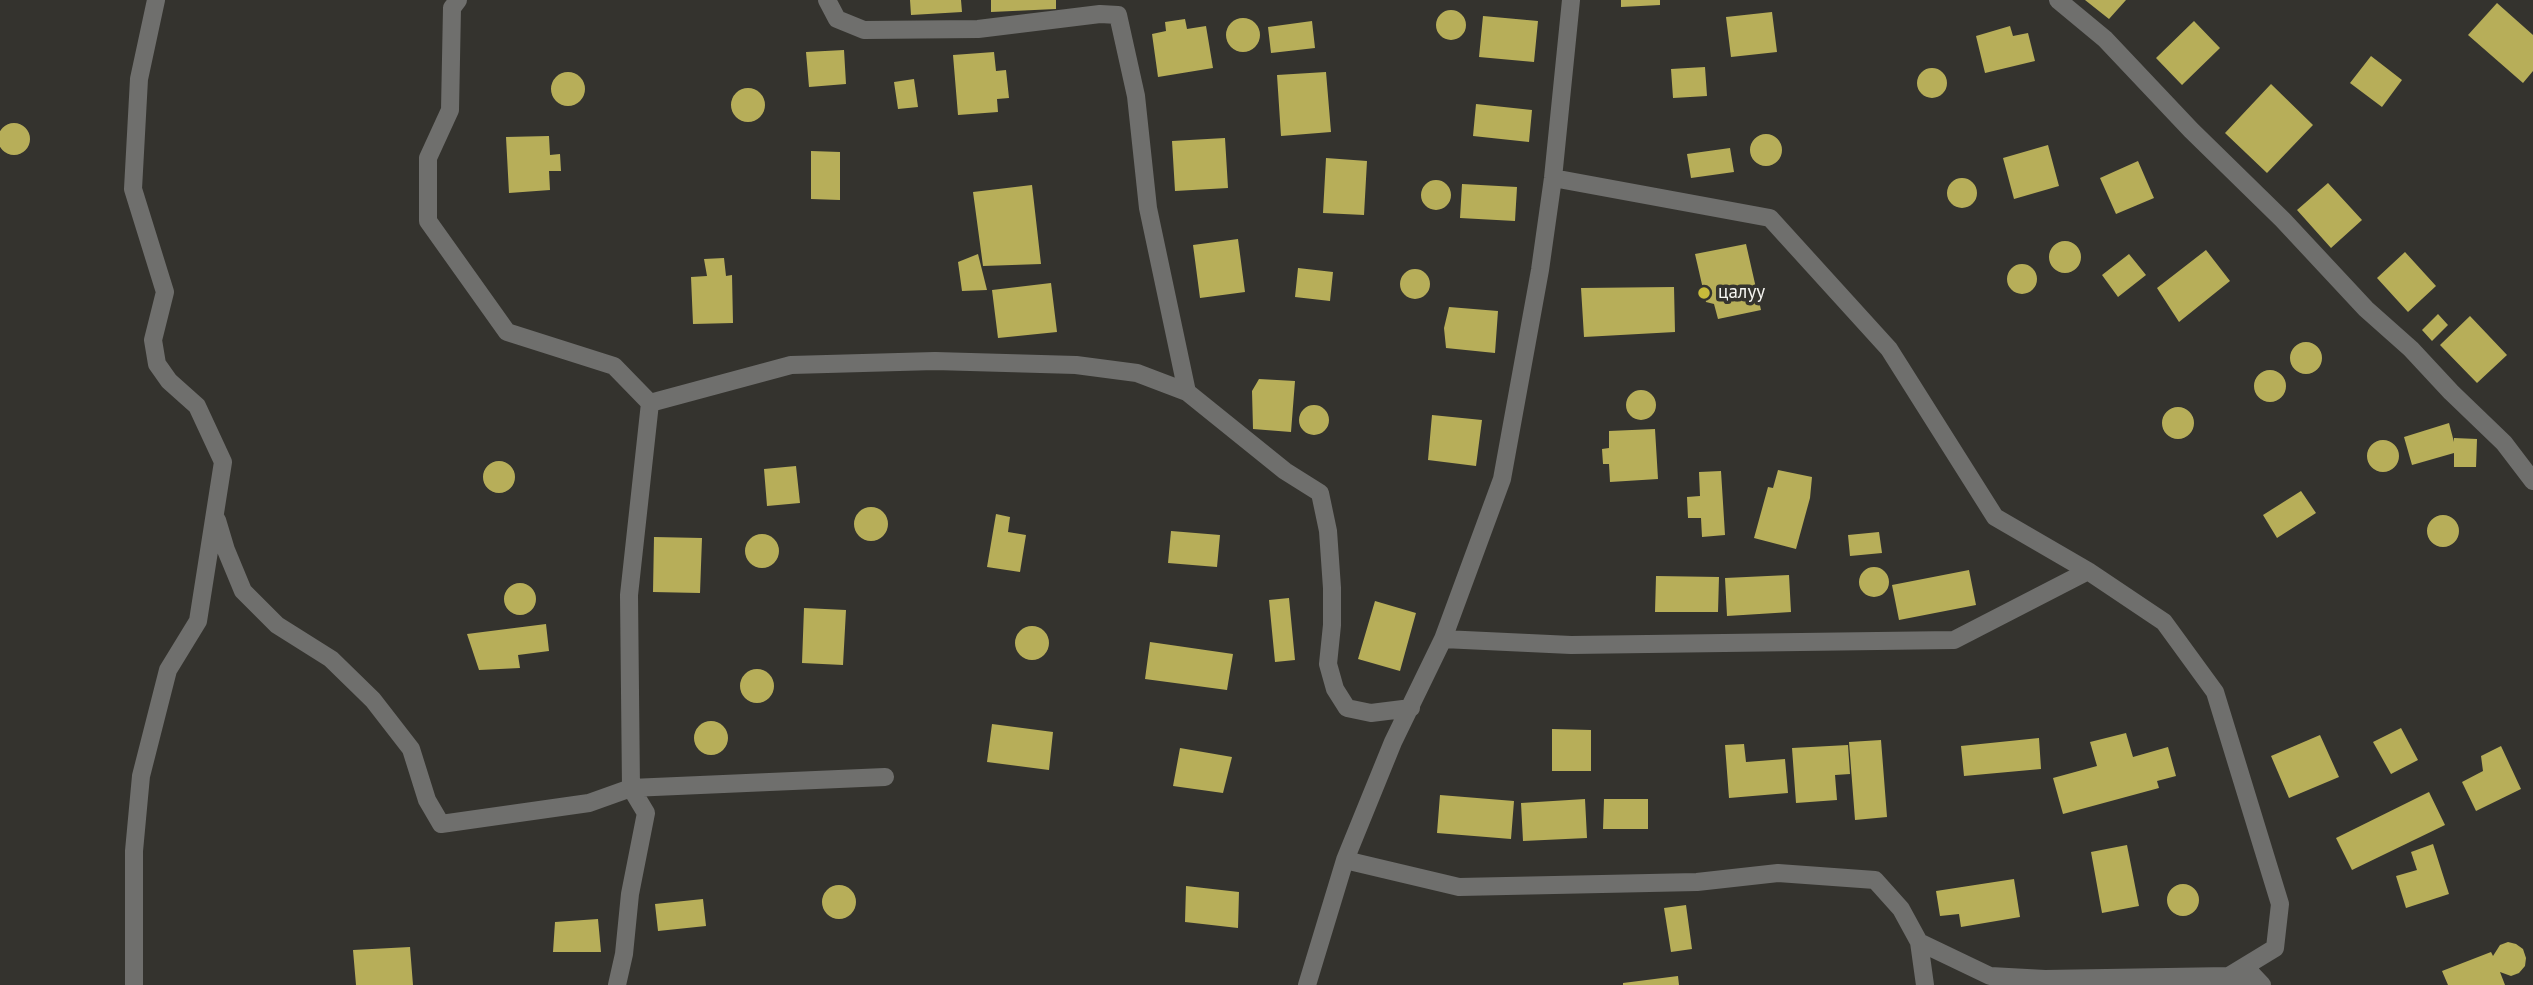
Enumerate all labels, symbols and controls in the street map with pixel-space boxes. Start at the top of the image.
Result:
place label: цалуу [1718,282,1765,304]
marker: цалуу [1696,285,1712,301]

